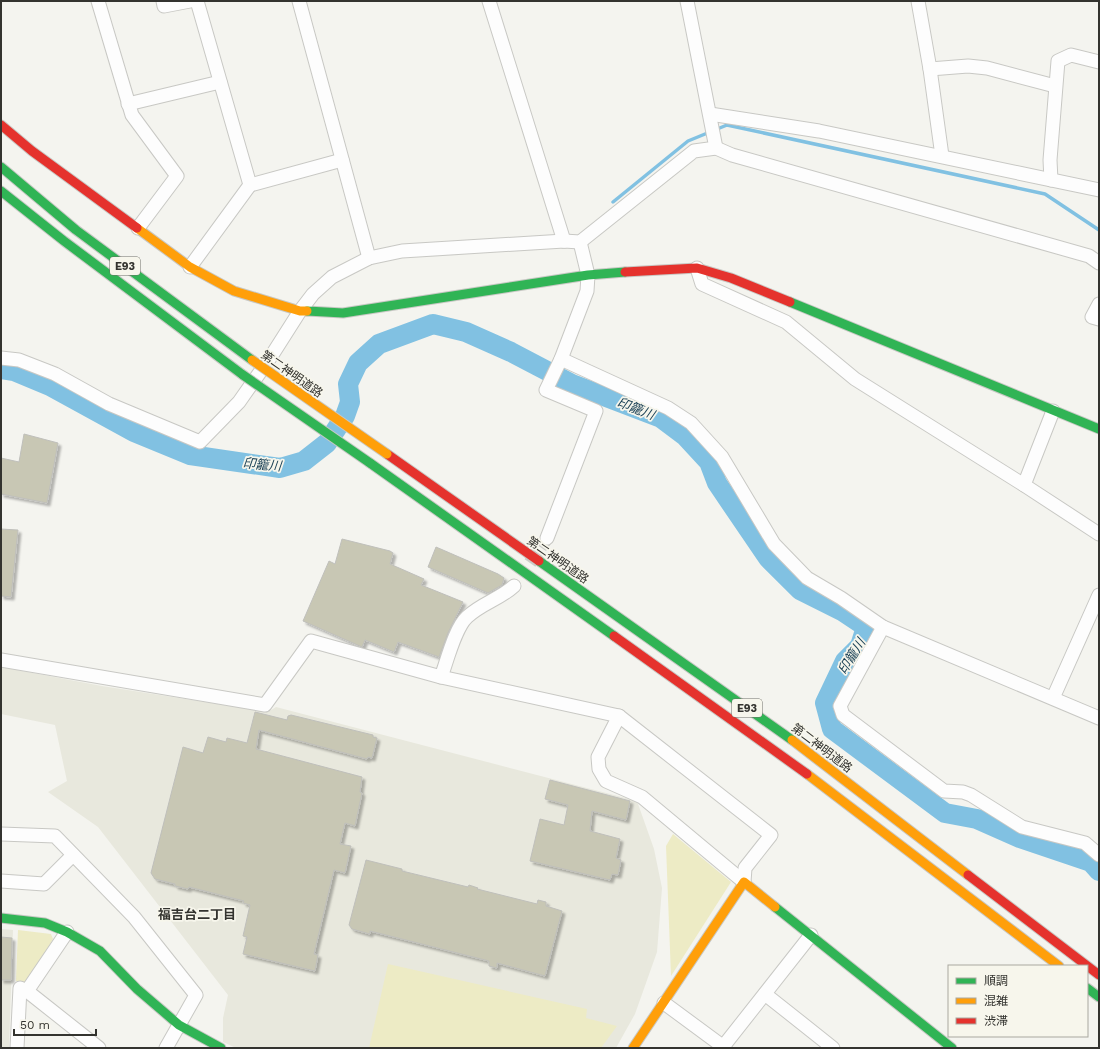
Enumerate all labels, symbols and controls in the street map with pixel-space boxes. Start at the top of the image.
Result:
road number: E93 [110,257,140,275]
street label: 第二神明道路 [258,348,326,400]
water label: 印籠川 [615,394,659,423]
water label: 印籠川 [242,455,284,474]
street label: 第二神明道路 [524,534,592,586]
water label: 印籠川 [835,634,869,677]
road number: E93 [732,699,762,717]
street label: 第二神明道路 [789,721,855,775]
district label: 福吉台二丁目 [158,907,236,922]
legend [948,965,1088,1037]
text: 順調 [984,974,1008,988]
text: 混雑 [984,994,1008,1008]
scale bar [14,1011,96,1037]
text: 渋滞 [984,1014,1008,1028]
text: 50 m [20,1018,50,1032]

